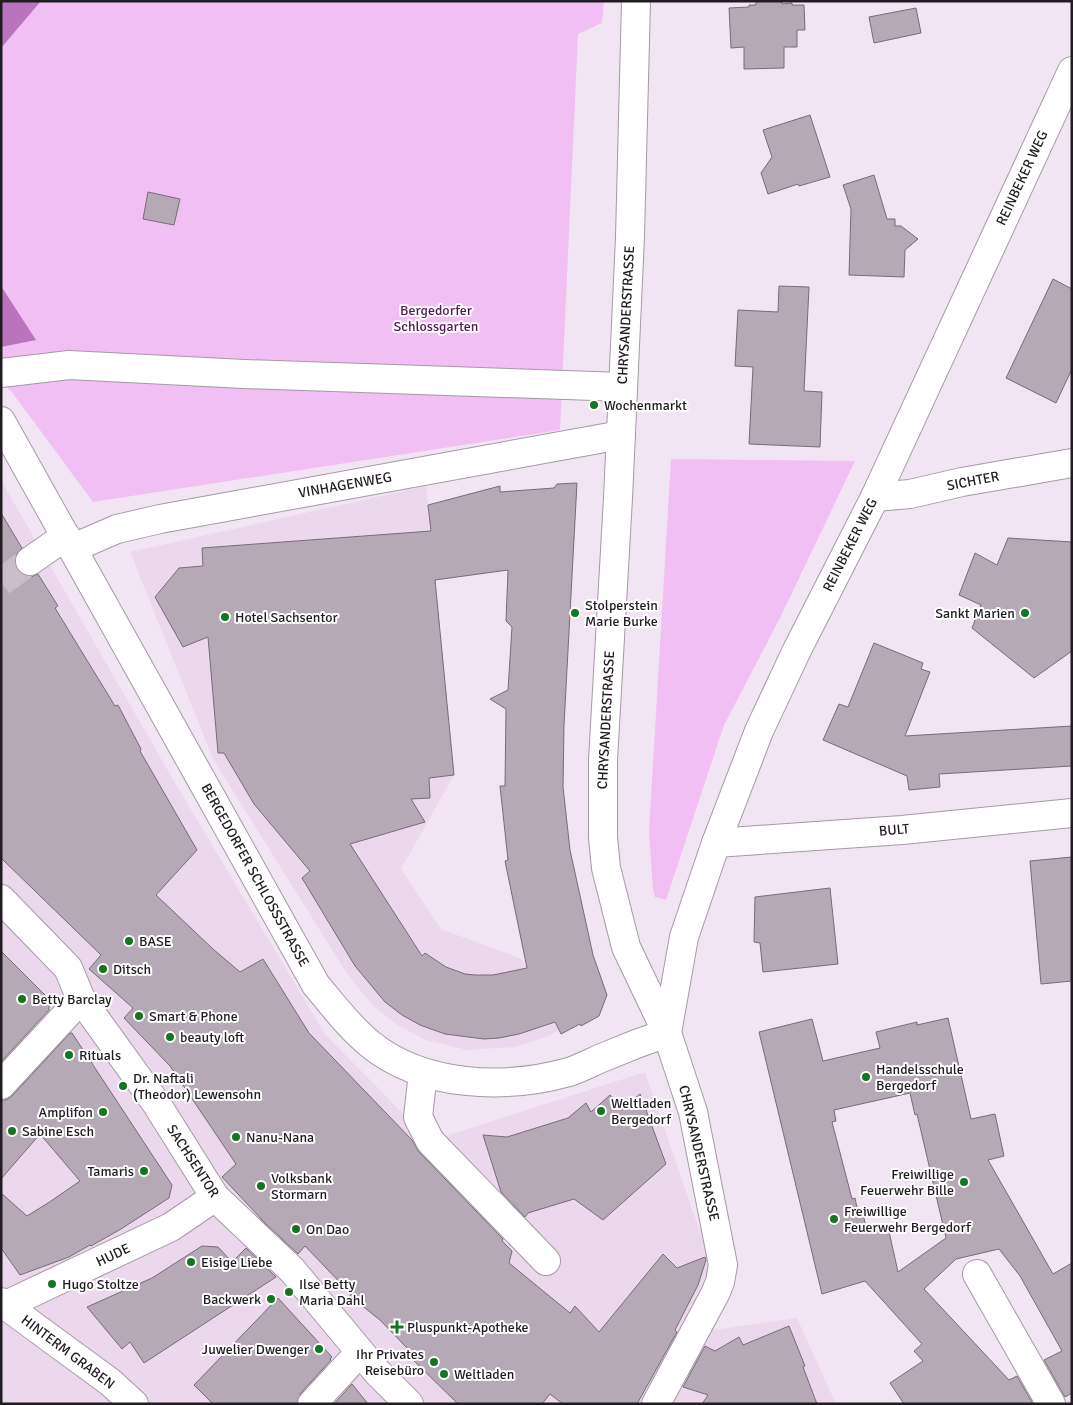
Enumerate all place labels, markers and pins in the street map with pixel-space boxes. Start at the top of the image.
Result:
place label: Wochenmarkt [604,397,687,414]
marker: Wochenmarkt [588,399,600,411]
place label: Stolperstein Marie Burke [585,597,658,630]
place label: Sankt Marien [935,605,1015,622]
marker: Stolperstein Marie Burke [569,607,581,619]
marker: Sankt Marien [1019,607,1031,619]
place label: Hotel Sachsentor [235,609,338,626]
marker: Hotel Sachsentor [219,611,231,623]
place label: BASE [139,933,172,950]
marker: BASE [123,935,135,947]
place label: Ditsch [113,961,151,978]
marker: Ditsch [97,963,109,975]
place label: Betty Barclay [32,991,112,1008]
marker: Betty Barclay [16,993,28,1005]
place label: Smart & Phone [149,1008,238,1025]
marker: Smart & Phone [133,1010,145,1022]
place label: beauty loft [180,1029,244,1046]
marker: beauty loft [164,1031,176,1043]
place label: Rituals [79,1047,121,1064]
marker: Rituals [63,1049,75,1061]
place label: Handelsschule Bergedorf [876,1061,964,1094]
place label: Dr. Naftali (Theodor) Lewensohn [133,1070,261,1103]
marker: Handelsschule Bergedorf [860,1071,872,1083]
marker: Dr. Naftali (Theodor) Lewensohn [117,1080,129,1092]
place label: Weltladen Bergedorf [611,1095,672,1128]
place label: Amplifon [39,1104,93,1121]
marker: Weltladen Bergedorf [595,1105,607,1117]
marker: Amplifon [97,1106,109,1118]
place label: Sabine Esch [22,1123,94,1140]
marker: Sabine Esch [6,1125,18,1137]
place label: Nanu-Nana [246,1129,314,1146]
marker: Nanu-Nana [230,1131,242,1143]
place label: Tamaris [87,1163,134,1180]
marker: Tamaris [138,1165,150,1177]
place label: Freiwillige Feuerwehr Bille [860,1166,954,1199]
place label: Volksbank Stormarn [271,1170,332,1203]
marker: Freiwillige Feuerwehr Bille [958,1176,970,1188]
marker: Volksbank Stormarn [255,1180,267,1192]
place label: Freiwillige Feuerwehr Bergedorf [844,1203,972,1236]
marker: Freiwillige Feuerwehr Bergedorf [828,1213,840,1225]
place label: On Dao [306,1221,349,1238]
marker: On Dao [290,1223,302,1235]
place label: Eisige Liebe [201,1254,272,1271]
marker: Eisige Liebe [185,1256,197,1268]
place label: Hugo Stoltze [62,1276,139,1293]
place label: Ilse Betty Maria Dahl [299,1276,365,1309]
marker: Hugo Stoltze [46,1278,58,1290]
marker: Ilse Betty Maria Dahl [283,1286,295,1298]
place label: Backwerk [203,1291,261,1308]
marker: Backwerk [265,1293,277,1305]
place label: Pluspunkt-Apotheke [407,1319,529,1336]
marker: Pluspunkt-Apotheke [391,1321,403,1333]
place label: Juwelier Dwenger [202,1341,310,1358]
marker: Juwelier Dwenger [313,1343,325,1355]
place label: Ihr Privates Reisebüro [356,1346,424,1379]
marker: Ihr Privates Reisebüro [428,1356,440,1368]
place label: Weltladen [454,1366,514,1383]
marker: Weltladen [438,1368,450,1380]

